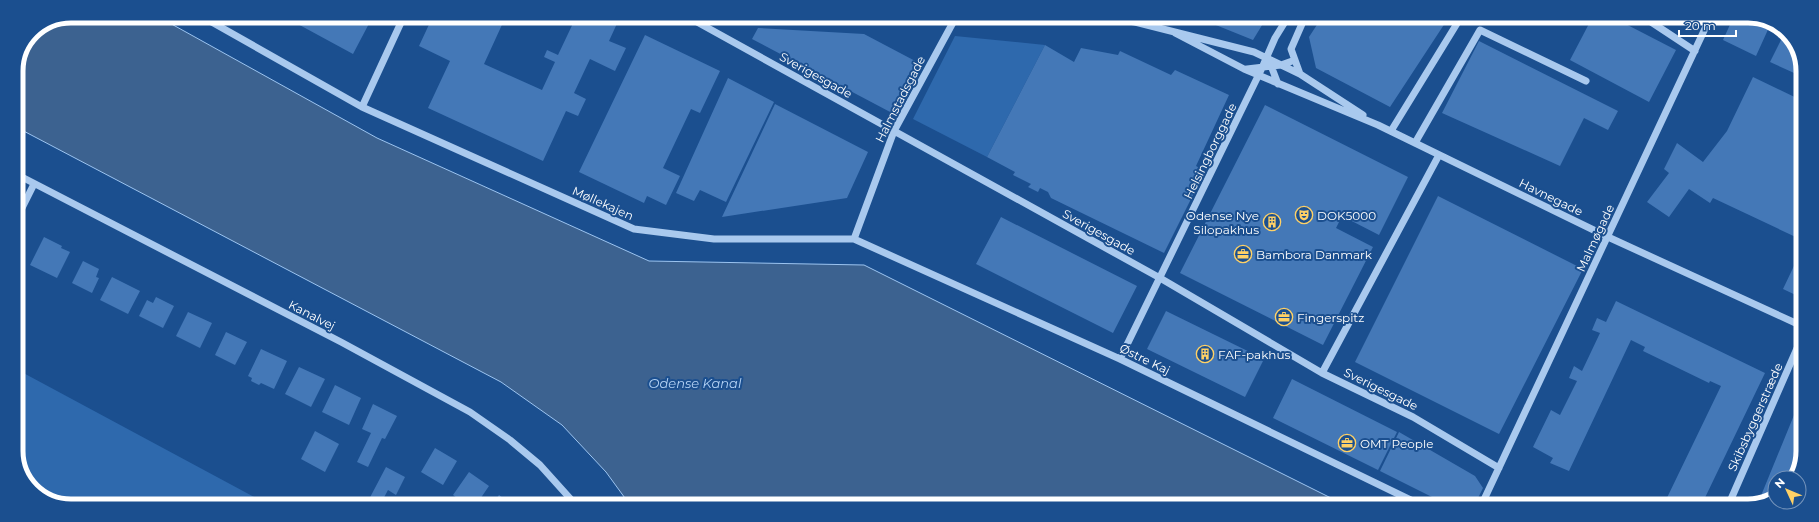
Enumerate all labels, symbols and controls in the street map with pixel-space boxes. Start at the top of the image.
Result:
scale bar [1679,12,1736,38]
text: 20 m [1685,18,1716,33]
street label: Sverigesgade [777,49,855,101]
street label: Halmstadsgade [872,53,928,145]
street label: Helsingborggade [1180,101,1240,201]
street label: Havnegade [1517,175,1585,219]
street label: Møllekajen [570,183,636,223]
street label: Malmøgade [1573,202,1617,274]
theatre icon: DOK5000 [1294,205,1314,225]
street label: Sverigesgade [1060,206,1138,258]
place label: Odense Nye Silopakhus [1186,208,1259,237]
place label: DOK5000 [1317,208,1376,223]
building icon: Odense Nye Silopakhus [1262,212,1282,232]
office icon: Bambora Danmark [1233,244,1253,264]
place label: Bambora Danmark [1256,247,1373,262]
street label: Kanalvej [286,297,338,333]
office icon: Fingerspitz [1274,307,1294,327]
place label: Fingerspitz [1297,310,1364,325]
street label: Østre Kaj [1117,340,1173,378]
building icon: FAF-pakhus [1195,344,1215,364]
place label: FAF-pakhus [1218,347,1291,362]
street label: Skibsbyggerstræde [1724,361,1786,473]
street label: Sverigesgade [1341,365,1421,413]
water label: Odense Kanal [649,375,742,391]
office icon: OMT People [1337,433,1357,453]
place label: OMT People [1360,436,1433,451]
north arrow [1767,470,1807,510]
text: N [1772,475,1788,491]

